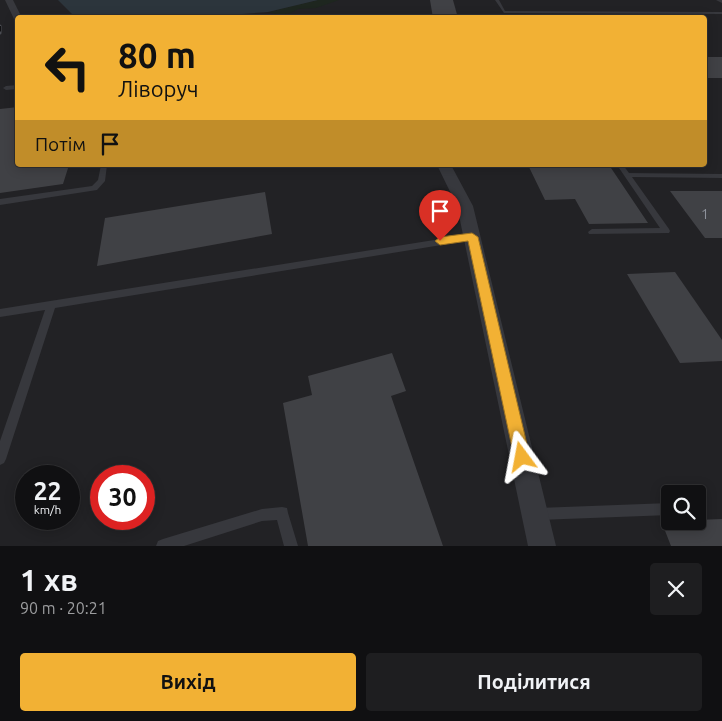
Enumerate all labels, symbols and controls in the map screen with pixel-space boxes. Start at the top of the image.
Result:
icon: left [35,35,100,100]
text: 80 m [118,35,196,75]
text: Ліворуч [118,76,199,101]
icon: arrive [96,130,124,158]
text: Потім [35,133,86,155]
pin [419,190,461,241]
icon: arrive [426,197,454,225]
house number: 1 [701,206,709,222]
position arrow [495,430,547,482]
speed limit sign: 30 [90,465,155,530]
text: 22 [33,477,62,505]
map controls [661,485,706,530]
button: search [661,485,706,530]
text: km/h [34,503,61,516]
text: 1 хв [20,563,78,597]
button: close [650,563,702,615]
text: 90 m · 20:21 [20,599,107,617]
button: Вихід [20,653,356,711]
button: Поділитися [366,653,702,711]

